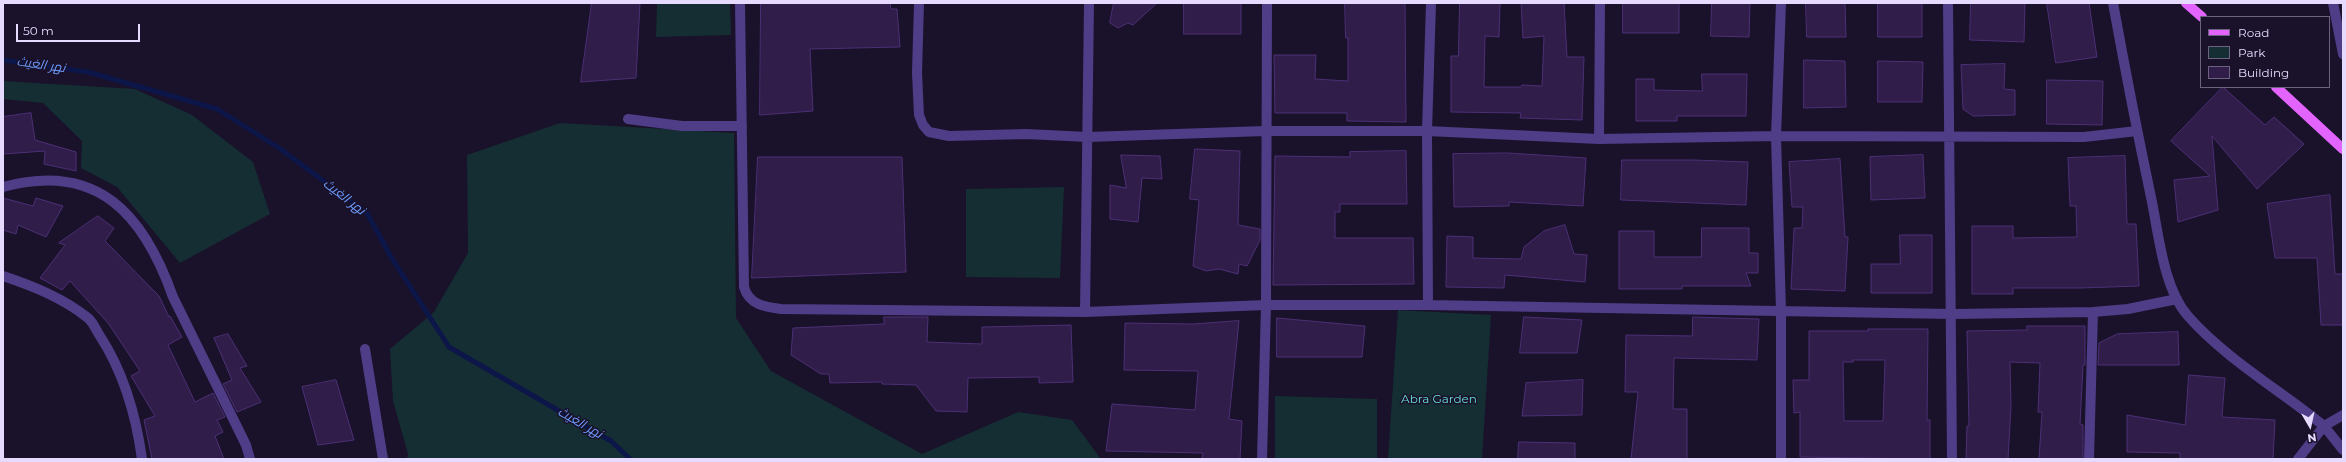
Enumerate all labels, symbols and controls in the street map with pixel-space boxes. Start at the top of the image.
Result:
scale bar [18,16,142,42]
legend [2200,16,2330,88]
text: 50 m [23,23,54,38]
text: Road [2238,25,2269,40]
text: Park [2238,45,2265,60]
water label: نهر الغيث [16,54,66,76]
text: Building [2238,65,2289,80]
water label: نهر الغيث [320,176,368,218]
park label: Abra Garden [1401,392,1477,406]
water label: نهر الغيث [555,404,605,442]
north arrow [2290,406,2330,446]
text: N [2306,430,2317,445]

